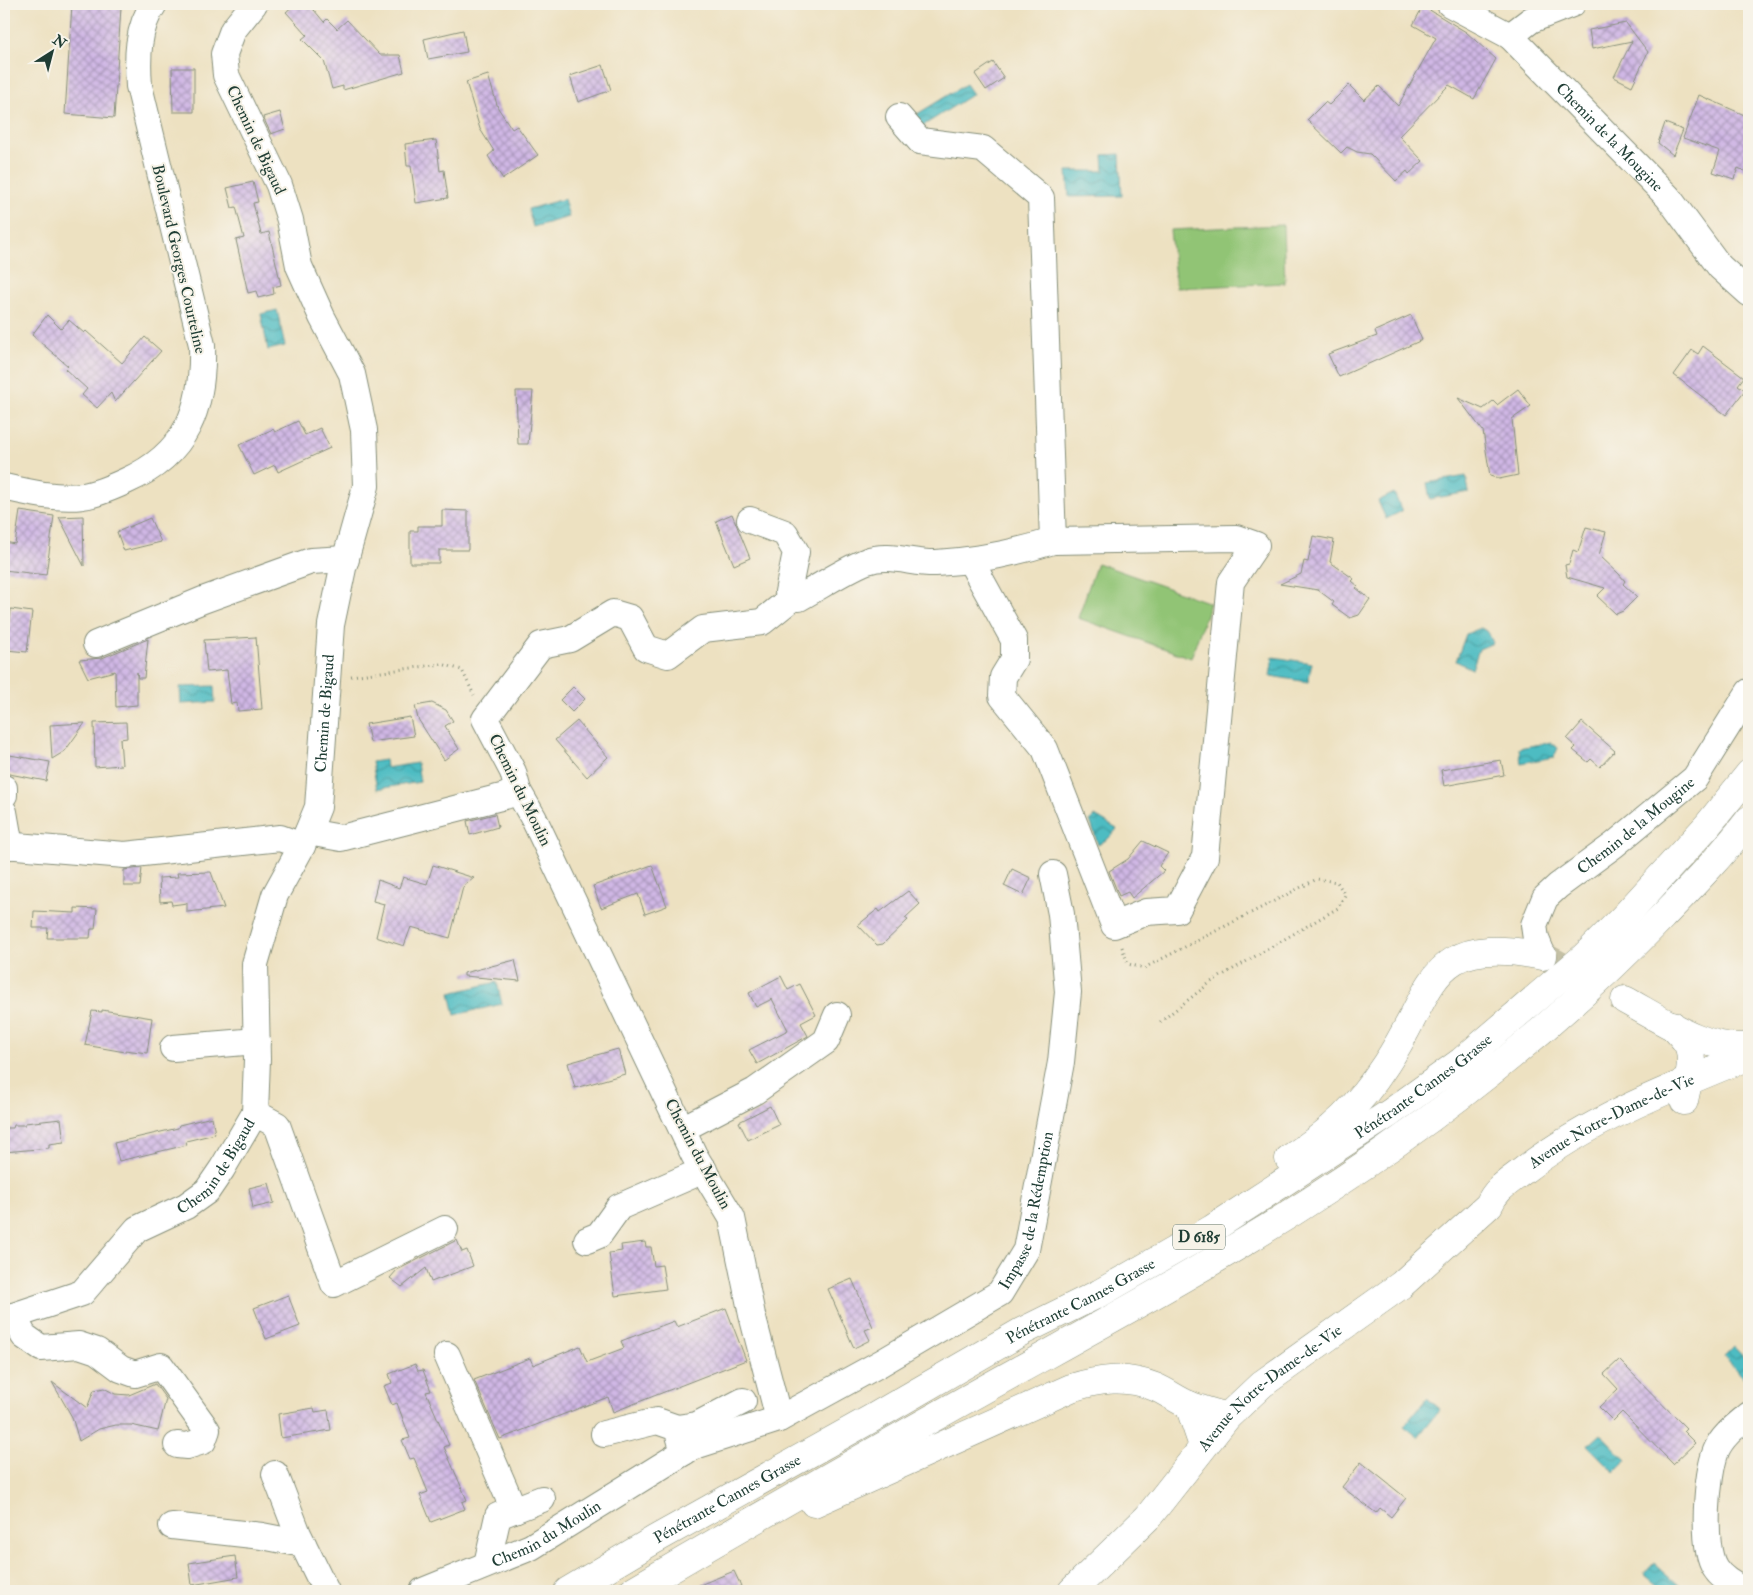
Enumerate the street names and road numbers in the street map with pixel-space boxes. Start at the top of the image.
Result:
street label: Chemin de la Mougine [1551,78,1668,196]
street label: Chemin de Bigaud [222,82,290,198]
street label: Boulevard Georges Courteline [147,162,211,356]
street label: Chemin de Bigaud [310,654,339,773]
street label: Chemin du Moulin [484,731,556,849]
street label: Chemin de la Mougine [1573,772,1699,879]
street label: Pénétrante Cannes Grasse [1351,1029,1497,1143]
street label: Avenue Notre-Dame-de-Vie [1524,1069,1698,1174]
street label: Chemin du Moulin [660,1095,736,1213]
street label: Chemin de Bigaud [174,1115,260,1219]
street label: Impasse de la Rédemption [994,1130,1058,1293]
road number: D 6185 [1173,1224,1225,1250]
street label: Pénétrante Cannes Grasse [1002,1253,1159,1349]
street label: Avenue Notre-Dame-de-Vie [1193,1320,1346,1456]
street label: Pénétrante Cannes Grasse [650,1450,805,1548]
street label: Chemin du Moulin [488,1496,605,1572]

